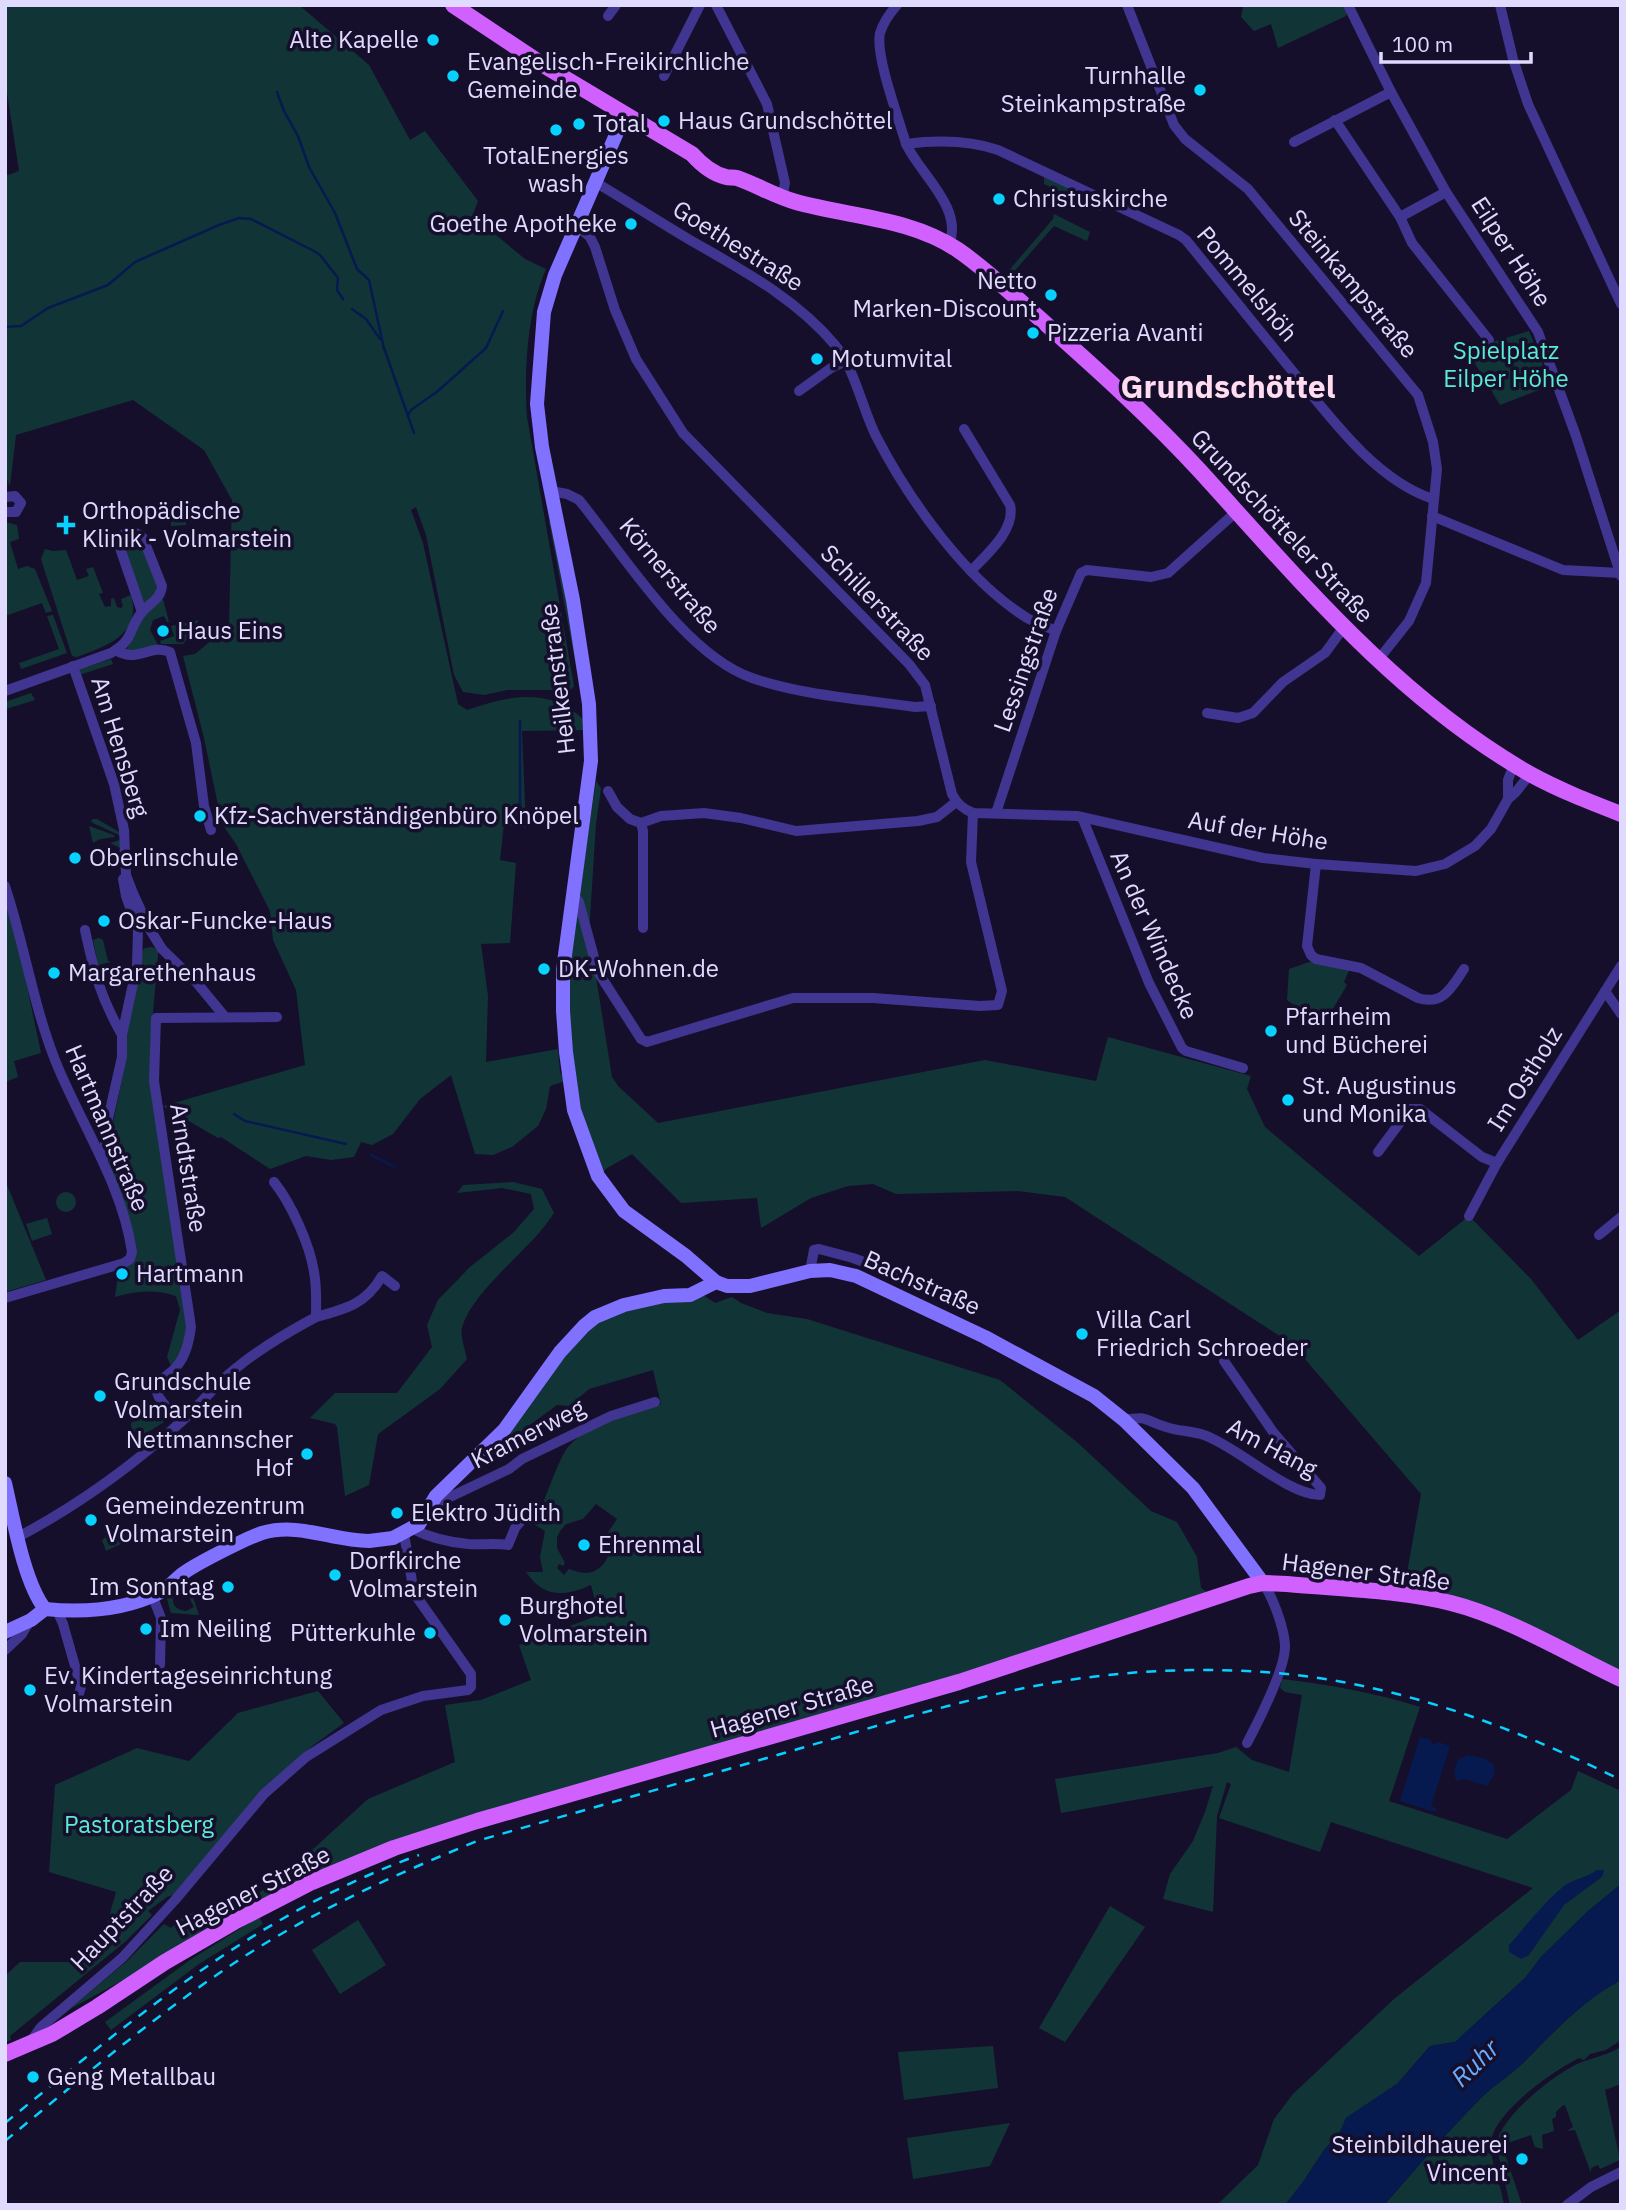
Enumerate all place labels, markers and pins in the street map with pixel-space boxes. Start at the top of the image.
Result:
place label: Alte Kapelle [289,23,419,55]
marker: Alte Kapelle [425,32,441,48]
place label: Evangelisch-Freikirchliche Gemeinde [467,45,749,105]
place label: Turnhalle Steinkampstraße [1001,59,1186,119]
marker: Evangelisch-Freikirchliche Gemeinde [445,68,461,84]
marker: Turnhalle Steinkampstraße [1192,82,1208,98]
place label: Haus Grundschöttel [678,104,893,136]
place label: Total [593,107,646,139]
marker: Haus Grundschöttel [656,113,672,129]
marker: Total [571,116,587,132]
marker: TotalEnergies wash [548,122,564,138]
place label: TotalEnergies wash [483,139,629,199]
place label: Christuskirche [1013,182,1168,214]
marker: Christuskirche [991,191,1007,207]
place label: Goethe Apotheke [429,207,617,239]
marker: Goethe Apotheke [623,216,639,232]
place label: Netto Marken-Discount [852,264,1037,324]
marker: Netto Marken-Discount [1043,287,1059,303]
place label: Pizzeria Avanti [1047,316,1203,348]
marker: Pizzeria Avanti [1025,325,1041,341]
place label: Motumvital [831,342,952,374]
marker: Motumvital [809,351,825,367]
place label: Orthopädische Klinik - Volmarstein [82,494,292,554]
marker: Orthopädische Klinik - Volmarstein [56,515,76,535]
place label: Haus Eins [177,614,283,646]
marker: Haus Eins [155,623,171,639]
place label: Kfz-Sachverständigenbüro Knöpel [214,799,579,831]
marker: Kfz-Sachverständigenbüro Knöpel [192,808,208,824]
place label: Oberlinschule [89,841,239,873]
marker: Oberlinschule [67,850,83,866]
place label: Oskar-Funcke-Haus [118,904,332,936]
marker: Oskar-Funcke-Haus [96,913,112,929]
place label: DK-Wohnen.de [558,952,719,984]
place label: Margarethenhaus [68,956,256,988]
marker: DK-Wohnen.de [536,961,552,977]
marker: Margarethenhaus [46,965,62,981]
place label: Pfarrheim und Bücherei [1285,1000,1428,1060]
marker: Pfarrheim und Bücherei [1263,1023,1279,1039]
place label: St. Augustinus und Monika [1302,1069,1457,1129]
marker: St. Augustinus und Monika [1280,1092,1296,1108]
place label: Hartmann [136,1257,244,1289]
marker: Hartmann [114,1266,130,1282]
place label: Villa Carl Friedrich Schroeder [1096,1303,1308,1363]
marker: Villa Carl Friedrich Schroeder [1074,1326,1090,1342]
place label: Grundschule Volmarstein [114,1365,251,1425]
marker: Grundschule Volmarstein [92,1388,108,1404]
place label: Nettmannscher Hof [126,1423,293,1483]
marker: Nettmannscher Hof [299,1446,315,1462]
place label: Gemeindezentrum Volmarstein [105,1489,305,1549]
place label: Elektro Jüdith [411,1496,561,1528]
marker: Elektro Jüdith [389,1505,405,1521]
marker: Gemeindezentrum Volmarstein [83,1512,99,1528]
place label: Ehrenmal [598,1528,701,1560]
marker: Ehrenmal [576,1537,592,1553]
place label: Dorfkirche Volmarstein [349,1544,478,1604]
marker: Dorfkirche Volmarstein [327,1567,343,1583]
place label: Im Sonntag [89,1570,214,1602]
marker: Im Sonntag [220,1579,236,1595]
place label: Burghotel Volmarstein [519,1589,648,1649]
place label: Im Neiling [160,1612,272,1644]
marker: Burghotel Volmarstein [497,1612,513,1628]
place label: Pütterkuhle [290,1616,416,1648]
marker: Im Neiling [138,1621,154,1637]
marker: Pütterkuhle [422,1625,438,1641]
place label: Ev. Kindertageseinrichtung Volmarstein [44,1659,332,1719]
marker: Ev. Kindertageseinrichtung Volmarstein [22,1682,38,1698]
place label: Geng Metallbau [47,2060,216,2092]
marker: Geng Metallbau [25,2069,41,2085]
place label: Steinbildhauerei Vincent [1331,2128,1508,2188]
marker: Steinbildhauerei Vincent [1514,2151,1530,2167]

